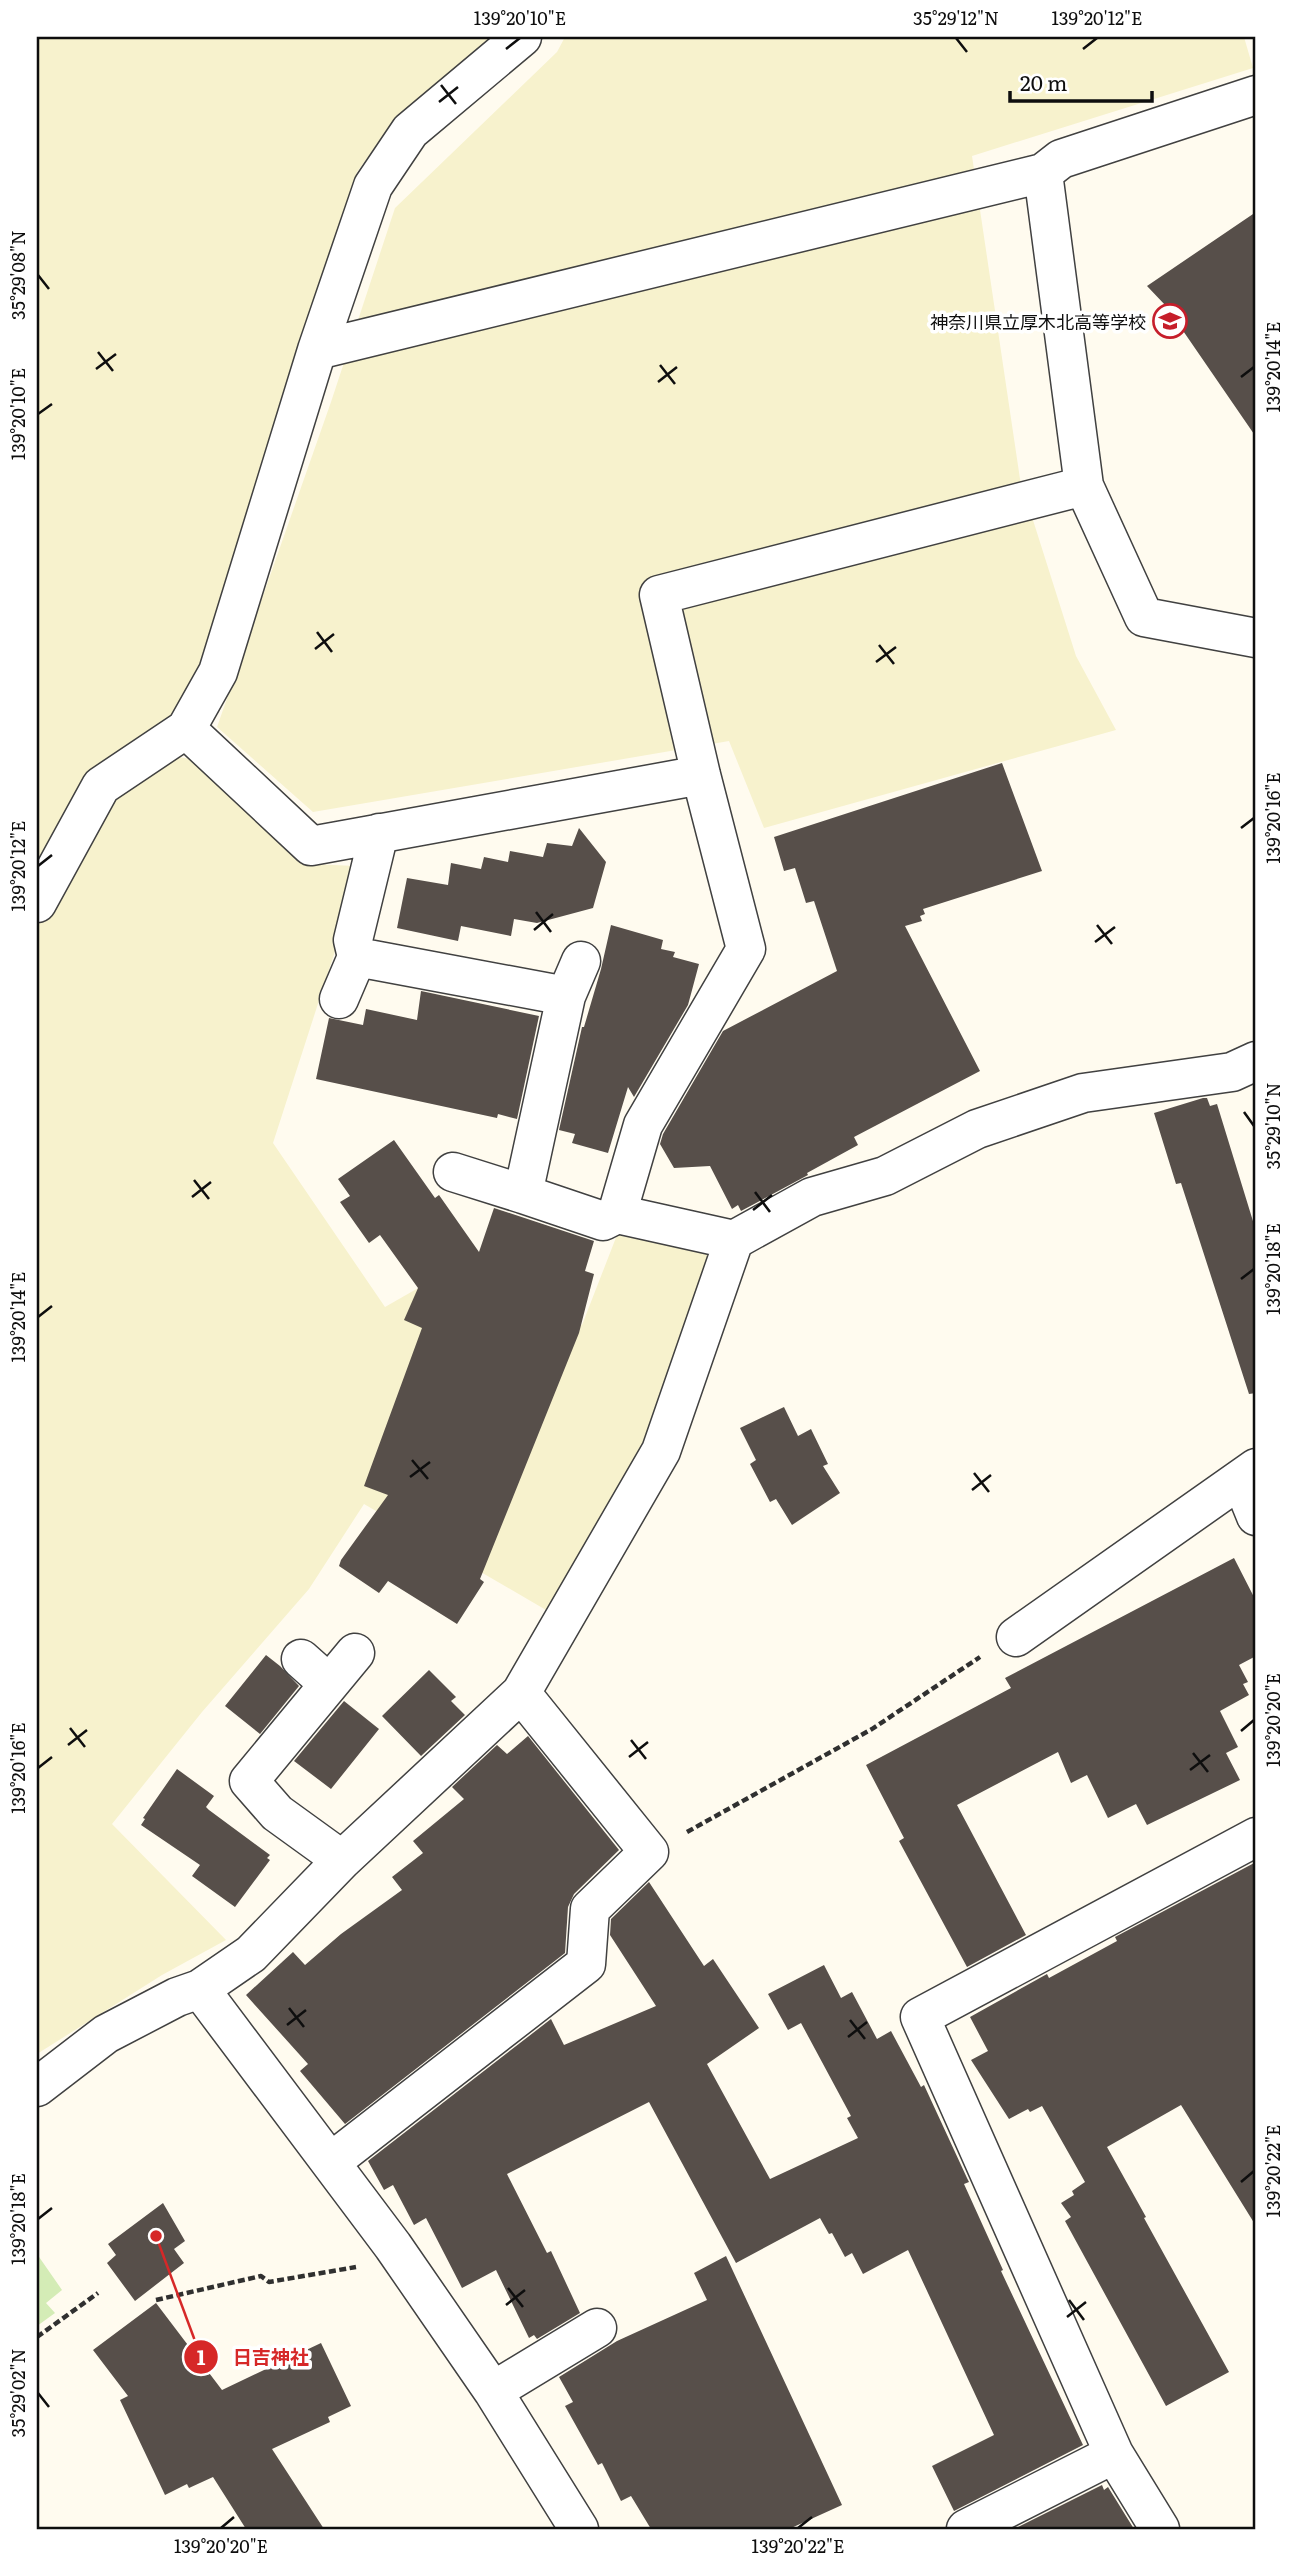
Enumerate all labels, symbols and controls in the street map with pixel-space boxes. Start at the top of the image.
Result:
text: 139°20'10"E [474,4,566,31]
text: 35°29'12"N [913,4,999,31]
text: 139°20'12"E [1051,4,1143,31]
scale bar [1010,60,1151,104]
text: 20 m [1020,66,1067,97]
text: 35°29'08"N [4,230,31,320]
school or university icon: 神奈川県立厚木北高等学校 [1151,302,1189,340]
place label: 神奈川県立厚木北高等学校 [930,308,1146,335]
text: 139°20'14"E [1259,321,1286,413]
text: 139°20'10"E [4,368,31,460]
text: 139°20'16"E [1259,772,1286,864]
text: 139°20'12"E [4,820,31,912]
text: 35°29'10"N [1259,1082,1286,1170]
text: 139°20'18"E [1259,1223,1286,1315]
text: 139°20'14"E [4,1271,31,1363]
text: 139°20'20"E [1259,1673,1286,1767]
text: 139°20'16"E [4,1722,31,1814]
text: 139°20'22"E [1259,2125,1286,2217]
text: 139°20'18"E [4,2173,31,2265]
callout: 日吉神社 [184,2337,323,2377]
text: 1 [197,2340,206,2371]
text: 日吉神社 [233,2342,309,2370]
text: 35°29'02"N [4,2349,31,2437]
text: 139°20'20"E [174,2532,268,2559]
text: 139°20'22"E [752,2532,844,2559]

